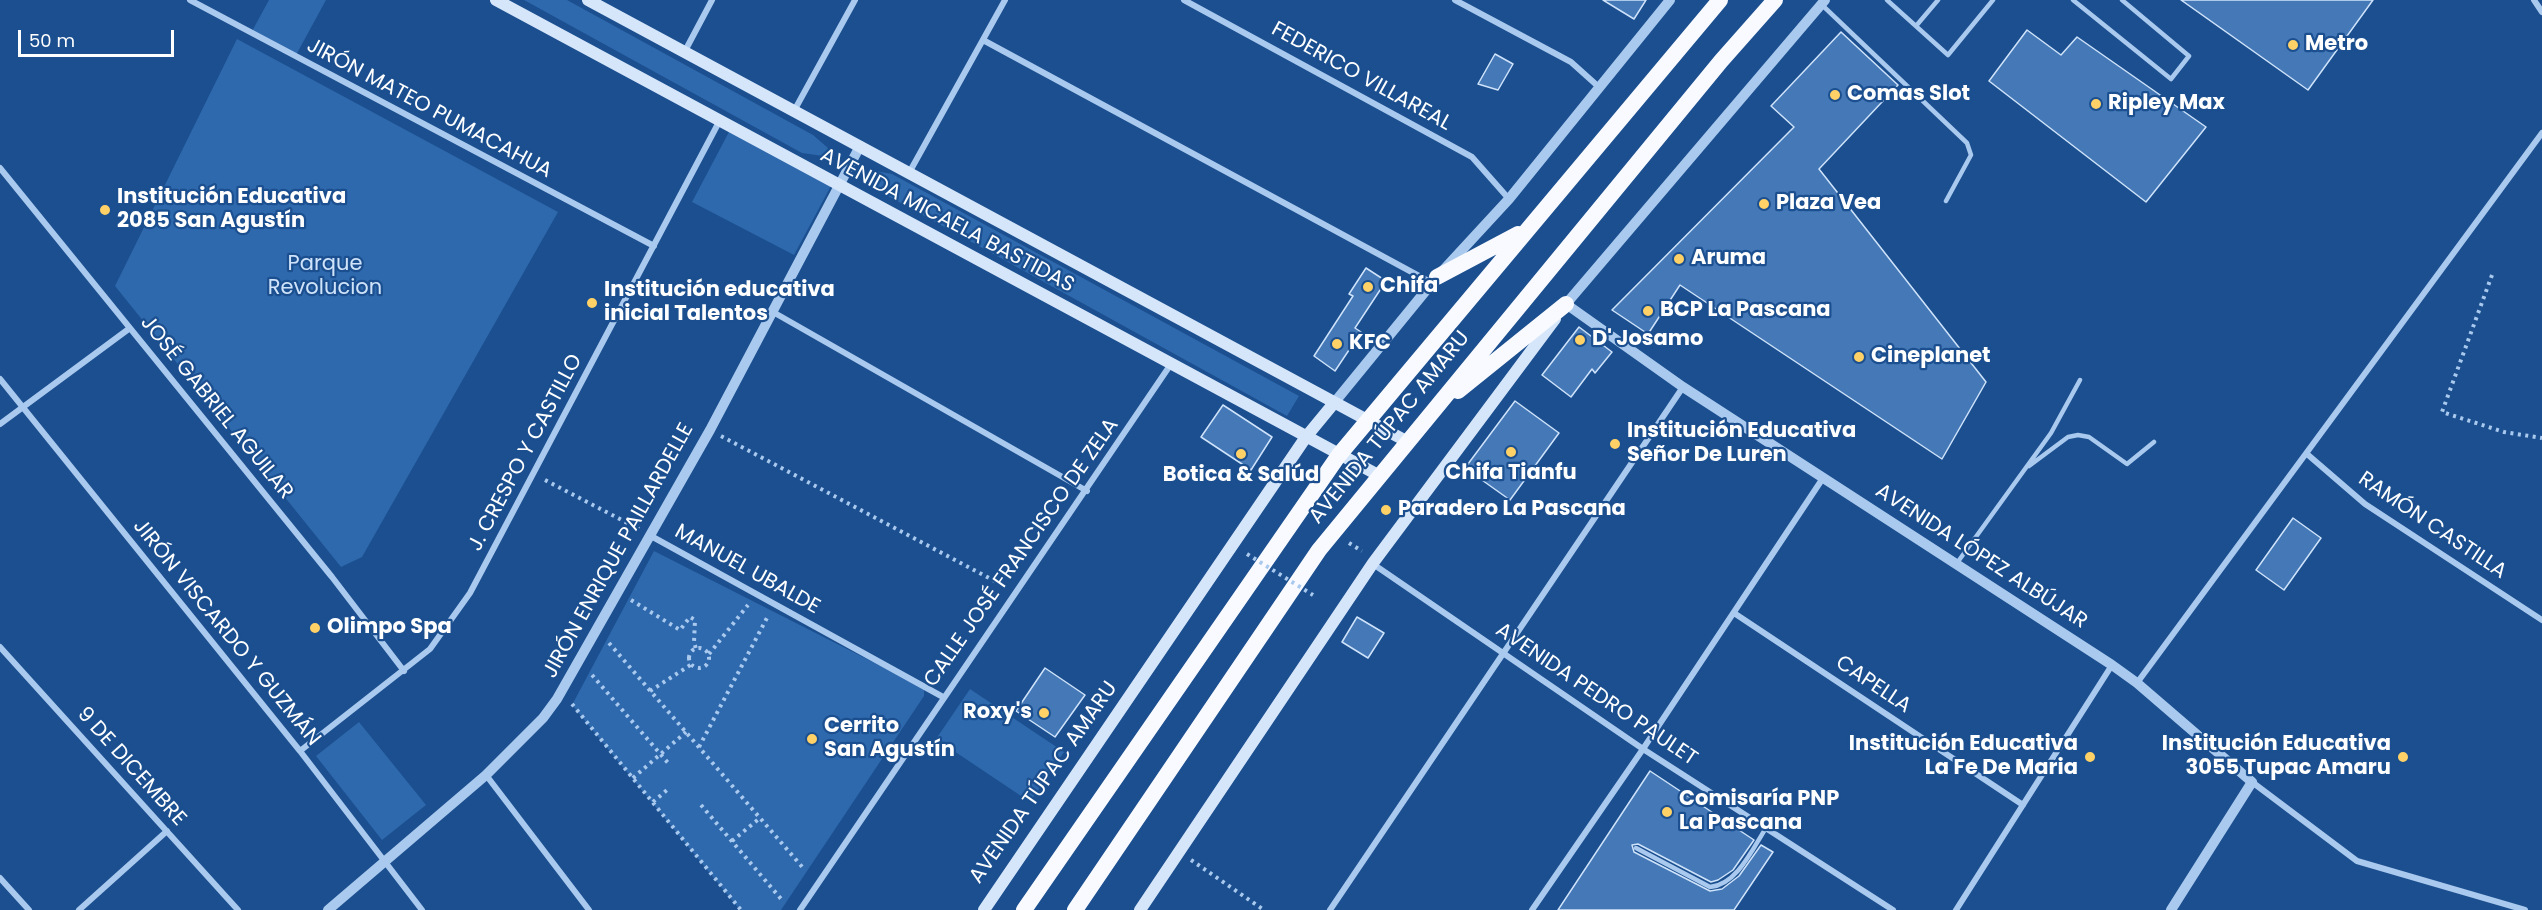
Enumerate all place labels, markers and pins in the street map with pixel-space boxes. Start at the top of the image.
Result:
place label: Metro [2305,32,2368,58]
marker: Metro [2286,38,2300,52]
place label: Comas Slot [1847,82,1970,108]
marker: Comas Slot [1828,88,1842,102]
place label: Ripley Max [2108,91,2225,117]
marker: Ripley Max [2089,97,2103,111]
place label: Institución Educativa 2085 San Agustín [117,185,346,235]
place label: Plaza Vea [1776,191,1881,217]
marker: Plaza Vea [1757,197,1771,211]
marker: Institución Educativa 2085 San Agustín [98,203,112,217]
place label: Aruma [1691,246,1766,272]
marker: Aruma [1672,252,1686,266]
place label: Chifa [1380,274,1438,300]
place label: Institución educativa inicial Talentos [604,278,835,328]
marker: Chifa [1361,280,1375,294]
marker: Institución educativa inicial Talentos [585,296,599,310]
place label: BCP La Pascana [1660,298,1831,324]
marker: BCP La Pascana [1641,304,1655,318]
place label: D' Josamo [1592,327,1703,353]
place label: KFC [1349,331,1391,357]
marker: D' Josamo [1573,333,1587,347]
marker: KFC [1330,337,1344,351]
place label: Cineplanet [1871,344,1991,370]
marker: Cineplanet [1852,350,1866,364]
place label: Institución Educativa Señor De Luren [1627,419,1856,469]
marker: Institución Educativa Señor De Luren [1608,437,1622,451]
marker: Chifa Tianfu [1504,445,1518,459]
marker: Botica & Salúd [1234,447,1248,461]
place label: Chifa Tianfu [1445,461,1577,487]
place label: Botica & Salúd [1163,463,1319,489]
place label: Paradero La Pascana [1398,497,1626,523]
marker: Paradero La Pascana [1379,503,1393,517]
place label: Olimpo Spa [327,615,452,641]
marker: Olimpo Spa [308,621,322,635]
place label: Roxy's [963,700,1032,726]
marker: Roxy's [1037,706,1051,720]
place label: Cerrito San Agustín [824,714,955,764]
marker: Cerrito San Agustín [805,732,819,746]
place label: Institución Educativa La Fe De Maria [1849,732,2078,782]
place label: Institución Educativa 3055 Tupac Amaru [2162,732,2391,782]
marker: Institución Educativa La Fe De Maria [2083,750,2097,764]
marker: Institución Educativa 3055 Tupac Amaru [2396,750,2410,764]
place label: Comisaría PNP La Pascana [1679,787,1839,837]
marker: Comisaría PNP La Pascana [1660,805,1674,819]

